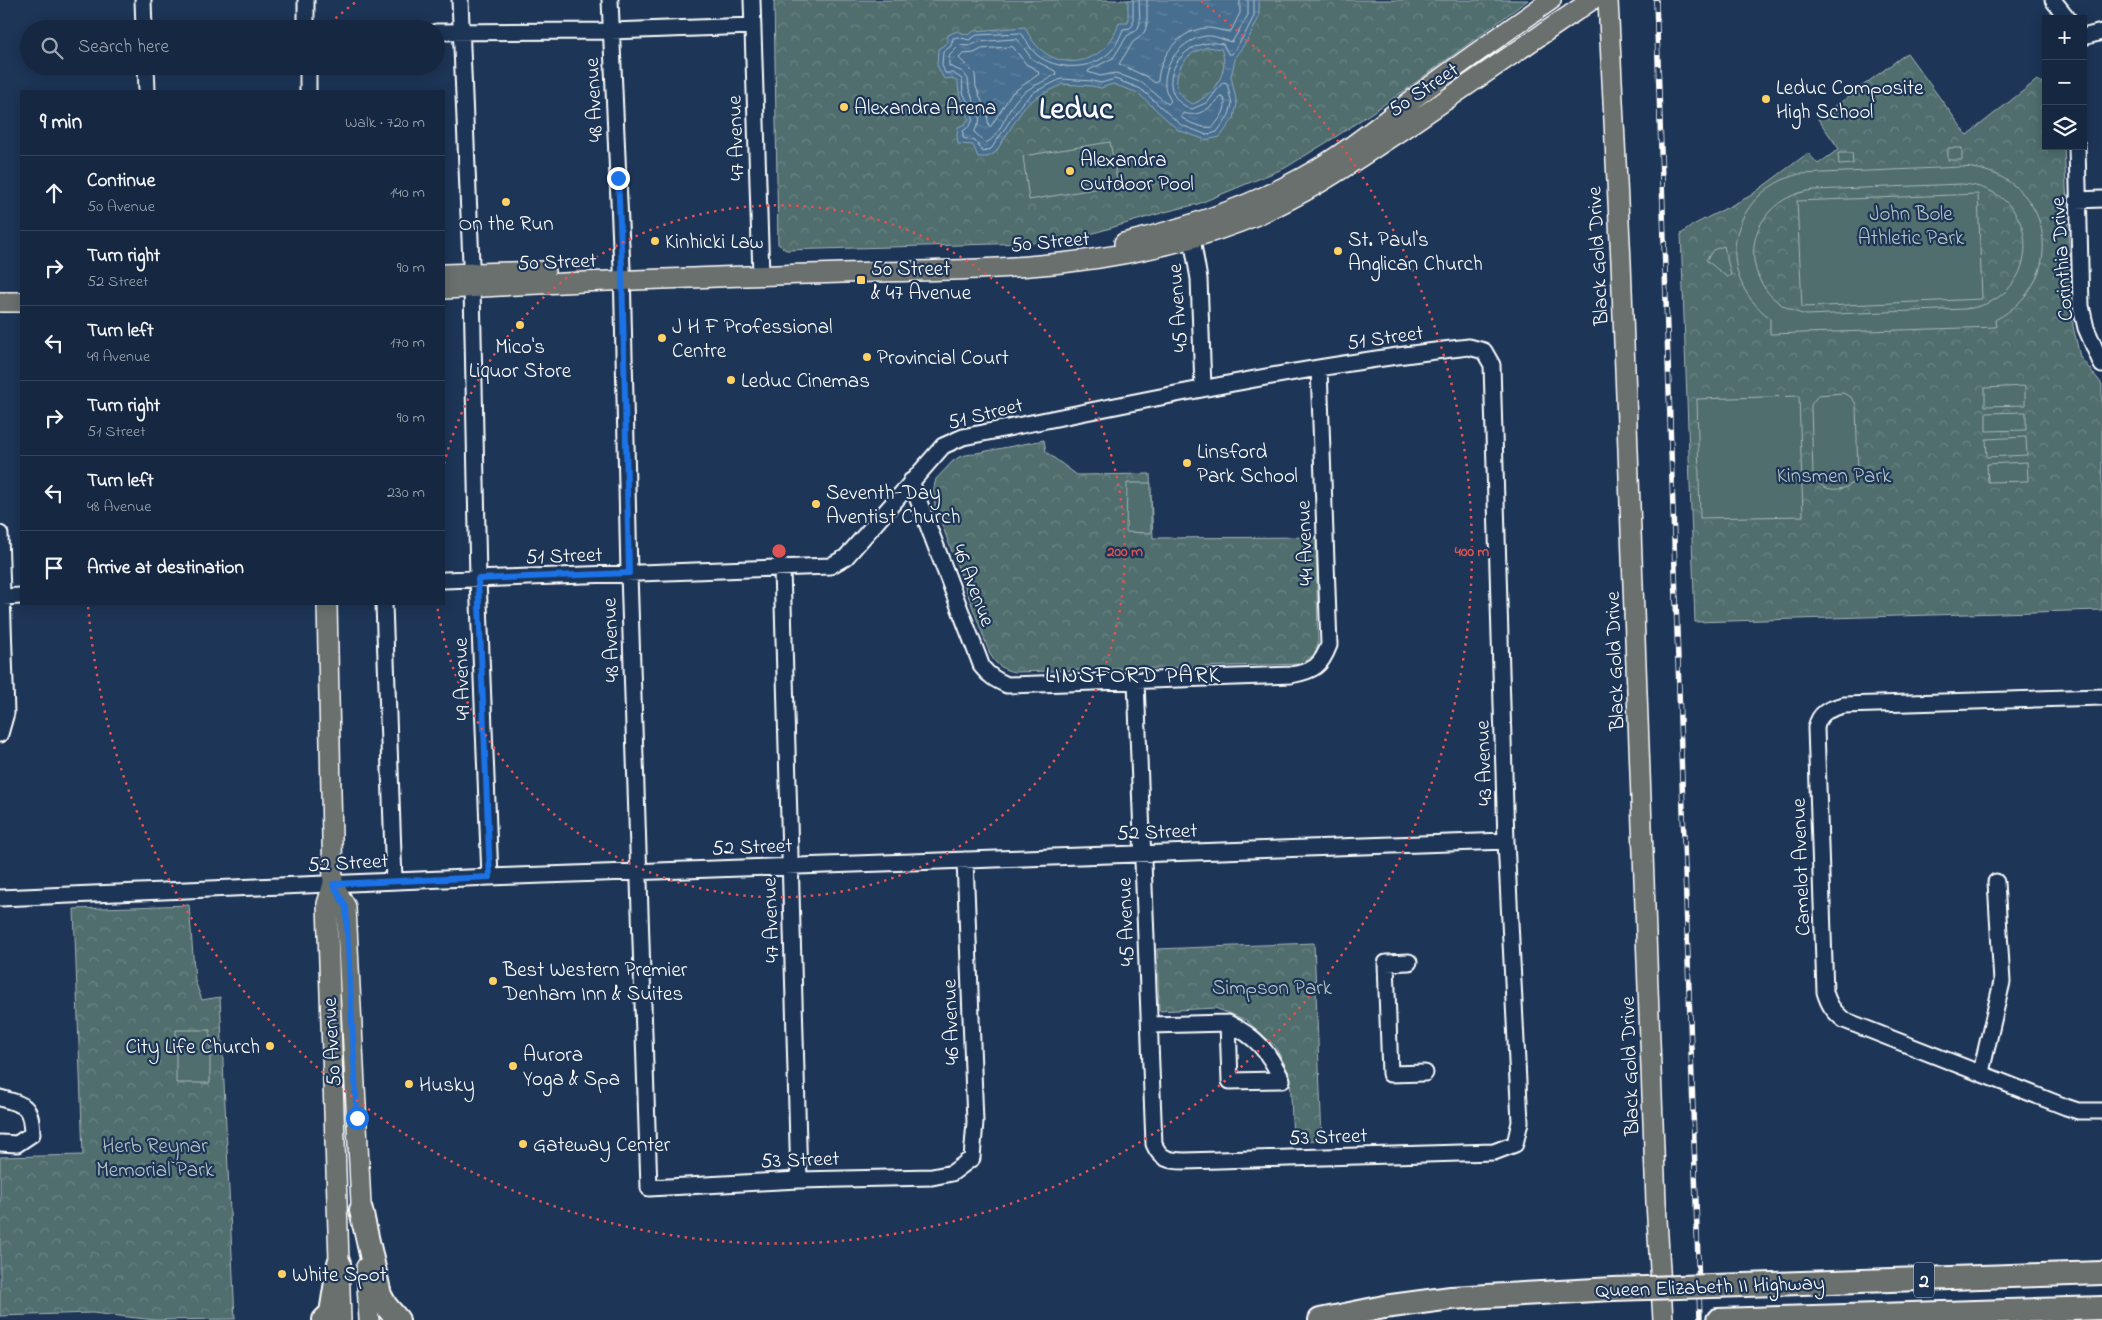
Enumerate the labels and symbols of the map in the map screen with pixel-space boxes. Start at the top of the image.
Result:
street label: 48 Avenue [578,56,612,143]
street label: 50 Street [1383,56,1465,125]
place label: Leduc Composite High School [1776,74,1924,130]
district label: Leduc [1039,88,1114,133]
marker: Leduc Composite High School [1760,93,1772,105]
street label: 47 Avenue [720,94,753,181]
place label: Alexandra Arena [854,94,996,124]
marker: Alexandra Arena [838,101,850,113]
place label: Alexandra Outdoor Pool [1080,146,1194,200]
marker: Alexandra Outdoor Pool [1064,165,1076,177]
route end [607,167,630,190]
street label: Black Gold Drive [1580,185,1618,327]
street label: Corinthia Drive [2044,195,2082,322]
marker: On the Run [500,196,512,208]
park label: John Bole Athletic Park [1858,200,1965,254]
place label: On the Run [458,210,554,240]
street label: 50 Street [1009,225,1091,261]
place label: St. Paul's Anglican Church [1348,226,1483,282]
place label: Kinhicki Law [665,228,764,258]
marker: Kinhicki Law [649,235,661,247]
marker: St. Paul's Anglican Church [1332,245,1344,257]
street label: 50 Street [517,247,597,279]
place label: 50 Street & 47 Avenue [871,255,972,309]
street label: 45 Avenue [1161,262,1197,353]
marker: 50 Street & 47 Avenue [855,274,867,286]
place label: J H F Professional Centre [672,313,833,367]
marker: Mico's Liquor Store [514,319,526,331]
street label: 51 Street [1345,319,1425,359]
marker: J H F Professional Centre [656,332,668,344]
place label: Mico's Liquor Store [469,333,572,387]
place label: Provincial Court [877,344,1009,374]
marker: Provincial Court [861,351,873,363]
place label: Leduc Cinemas [741,367,870,397]
marker: Leduc Cinemas [725,374,737,386]
street label: 51 Street [945,391,1026,439]
place label: Linsford Park School [1197,438,1298,492]
marker: Linsford Park School [1181,457,1193,469]
park label: Kinsmen Park [1777,462,1892,492]
place label: Seventh-Day Aventist Church [826,479,961,533]
marker: Seventh-Day Aventist Church [810,498,822,510]
street label: 44 Avenue [1289,499,1322,586]
street label: 46 Avenue [943,540,1002,632]
street label: 51 Street [525,541,603,573]
text: 200 m [1106,541,1143,563]
text: 400 m [1454,541,1490,563]
centre of rings [770,542,788,560]
street label: Black Gold Drive [1599,590,1633,732]
street label: 48 Avenue [596,597,628,683]
street label: 49 Avenue [447,636,479,721]
district label: LINSFORD PARK [1045,659,1221,694]
street label: 43 Avenue [1468,719,1501,806]
street label: Camelot Avenue [1785,797,1819,936]
street label: 52 Street [1116,817,1198,849]
street label: 52 Street [711,832,793,864]
street label: 52 Street [307,847,389,881]
street label: 47 Avenue [755,876,788,963]
street label: 45 Avenue [1110,876,1144,967]
place label: Best Western Premier Denham Inn & Suites [502,956,688,1010]
park label: Simpson Park [1212,974,1333,1004]
marker: Best Western Premier Denham Inn & Suites [487,975,499,987]
street label: 46 Avenue [935,978,968,1065]
street label: Black Gold Drive [1614,995,1648,1137]
street label: 50 Avenue [316,996,350,1087]
place label: City Life Church [125,1033,260,1065]
marker: City Life Church [264,1040,276,1052]
place label: Aurora Yoga & Spa [523,1041,620,1097]
marker: Aurora Yoga & Spa [507,1060,519,1072]
place label: Husky [419,1071,475,1103]
marker: Husky [403,1078,415,1090]
route start [346,1107,369,1130]
street label: 53 Street [1288,1122,1368,1154]
place label: Gateway Center [533,1131,671,1163]
park label: Herb Reynar Memorial Park [96,1132,215,1186]
marker: Gateway Center [517,1138,529,1150]
street label: 53 Street [760,1145,840,1177]
place label: White Spot [292,1261,387,1291]
road number: 2 [1914,1262,1934,1298]
marker: White Spot [276,1268,288,1280]
street label: Queen Elizabeth II Highway [1595,1269,1825,1309]

